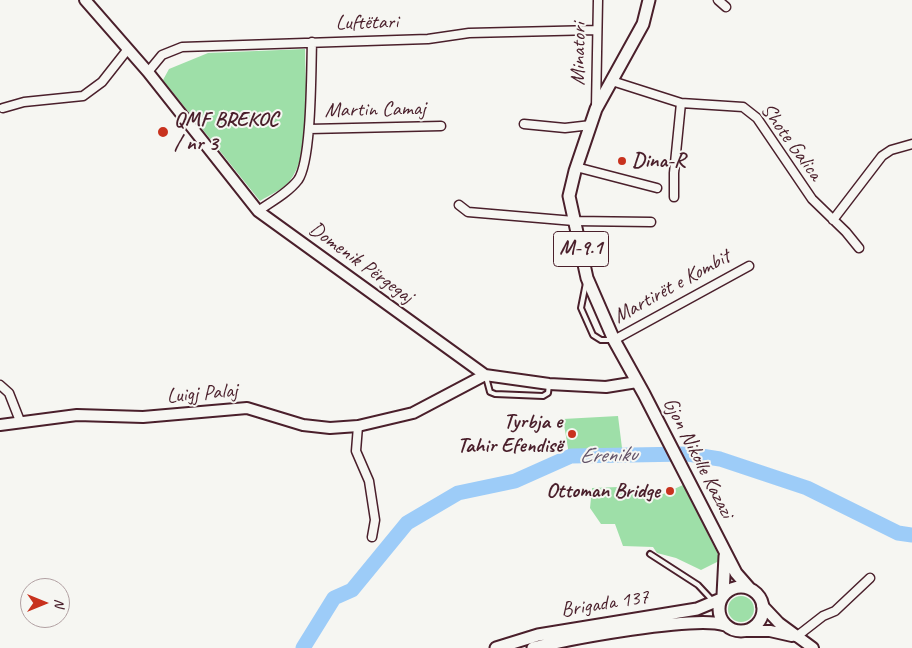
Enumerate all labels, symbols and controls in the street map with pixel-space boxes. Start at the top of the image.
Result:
street label: Luftëtari [336,10,398,36]
street label: Minatori [566,22,592,86]
street label: Martin Camaj [324,97,426,123]
street label: Shote Galica [755,98,827,186]
place label: QMF BREKOC / nr 3 [174,107,278,157]
marker: QMF BREKOC / nr 3 [156,125,170,139]
place label: Dina-R [632,148,685,174]
marker: Dina-R [616,155,628,167]
street label: Domenik Përgegaj [304,217,418,309]
road number: M-9.1 [554,232,608,266]
street label: Martirët e Kombit [609,245,735,329]
street label: Luigj Palaj [166,378,238,410]
street label: Gjon Nikolle Kazazi [657,393,739,523]
place label: Tyrbja e Tahir Efendisë [457,409,562,459]
marker: Tyrbja e Tahir Efendisë [566,428,578,440]
water label: Ereniku [579,442,637,470]
place label: Ottoman Bridge [546,478,660,504]
marker: Ottoman Bridge [664,485,676,497]
north arrow [20,578,70,628]
street label: Brigada 137 [559,585,651,623]
text: N [51,599,68,607]

